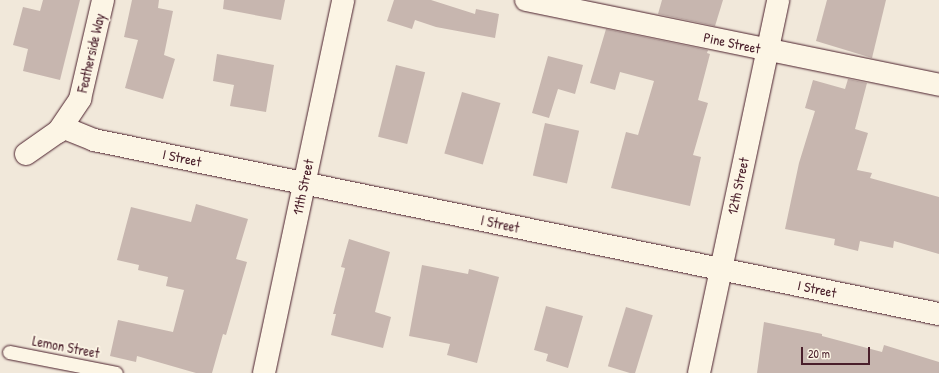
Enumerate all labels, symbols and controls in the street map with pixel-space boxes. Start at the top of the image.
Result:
street label: Featherside Way [74,12,108,94]
street label: Pine Street [702,29,762,57]
street label: I Street [161,146,203,170]
street label: 12th Street [724,156,752,216]
street label: 11th Street [289,158,317,216]
street label: I Street [479,212,521,236]
street label: I Street [796,277,838,301]
street label: Lemon Street [31,332,101,362]
scale bar [803,339,872,365]
text: 20 m [808,345,830,362]

